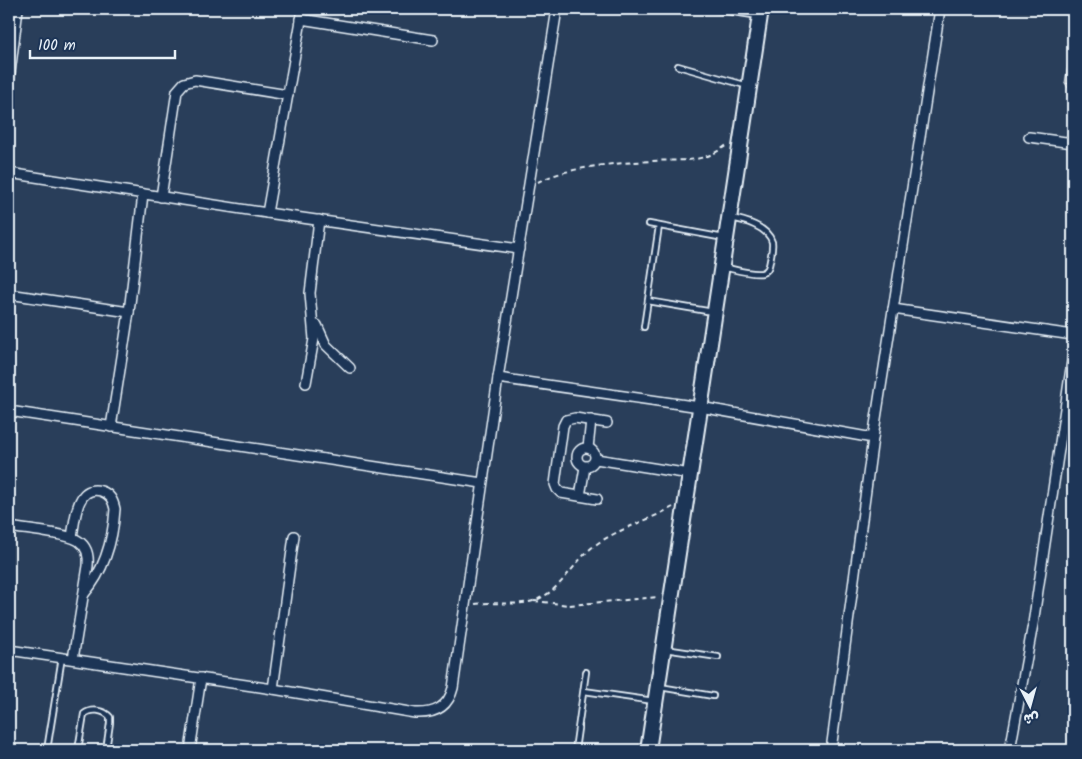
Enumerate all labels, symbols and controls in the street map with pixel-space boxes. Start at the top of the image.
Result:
scale bar [30,28,175,60]
text: 100 m [38,34,76,58]
north arrow [1004,682,1054,732]
text: ش [1022,706,1040,730]

